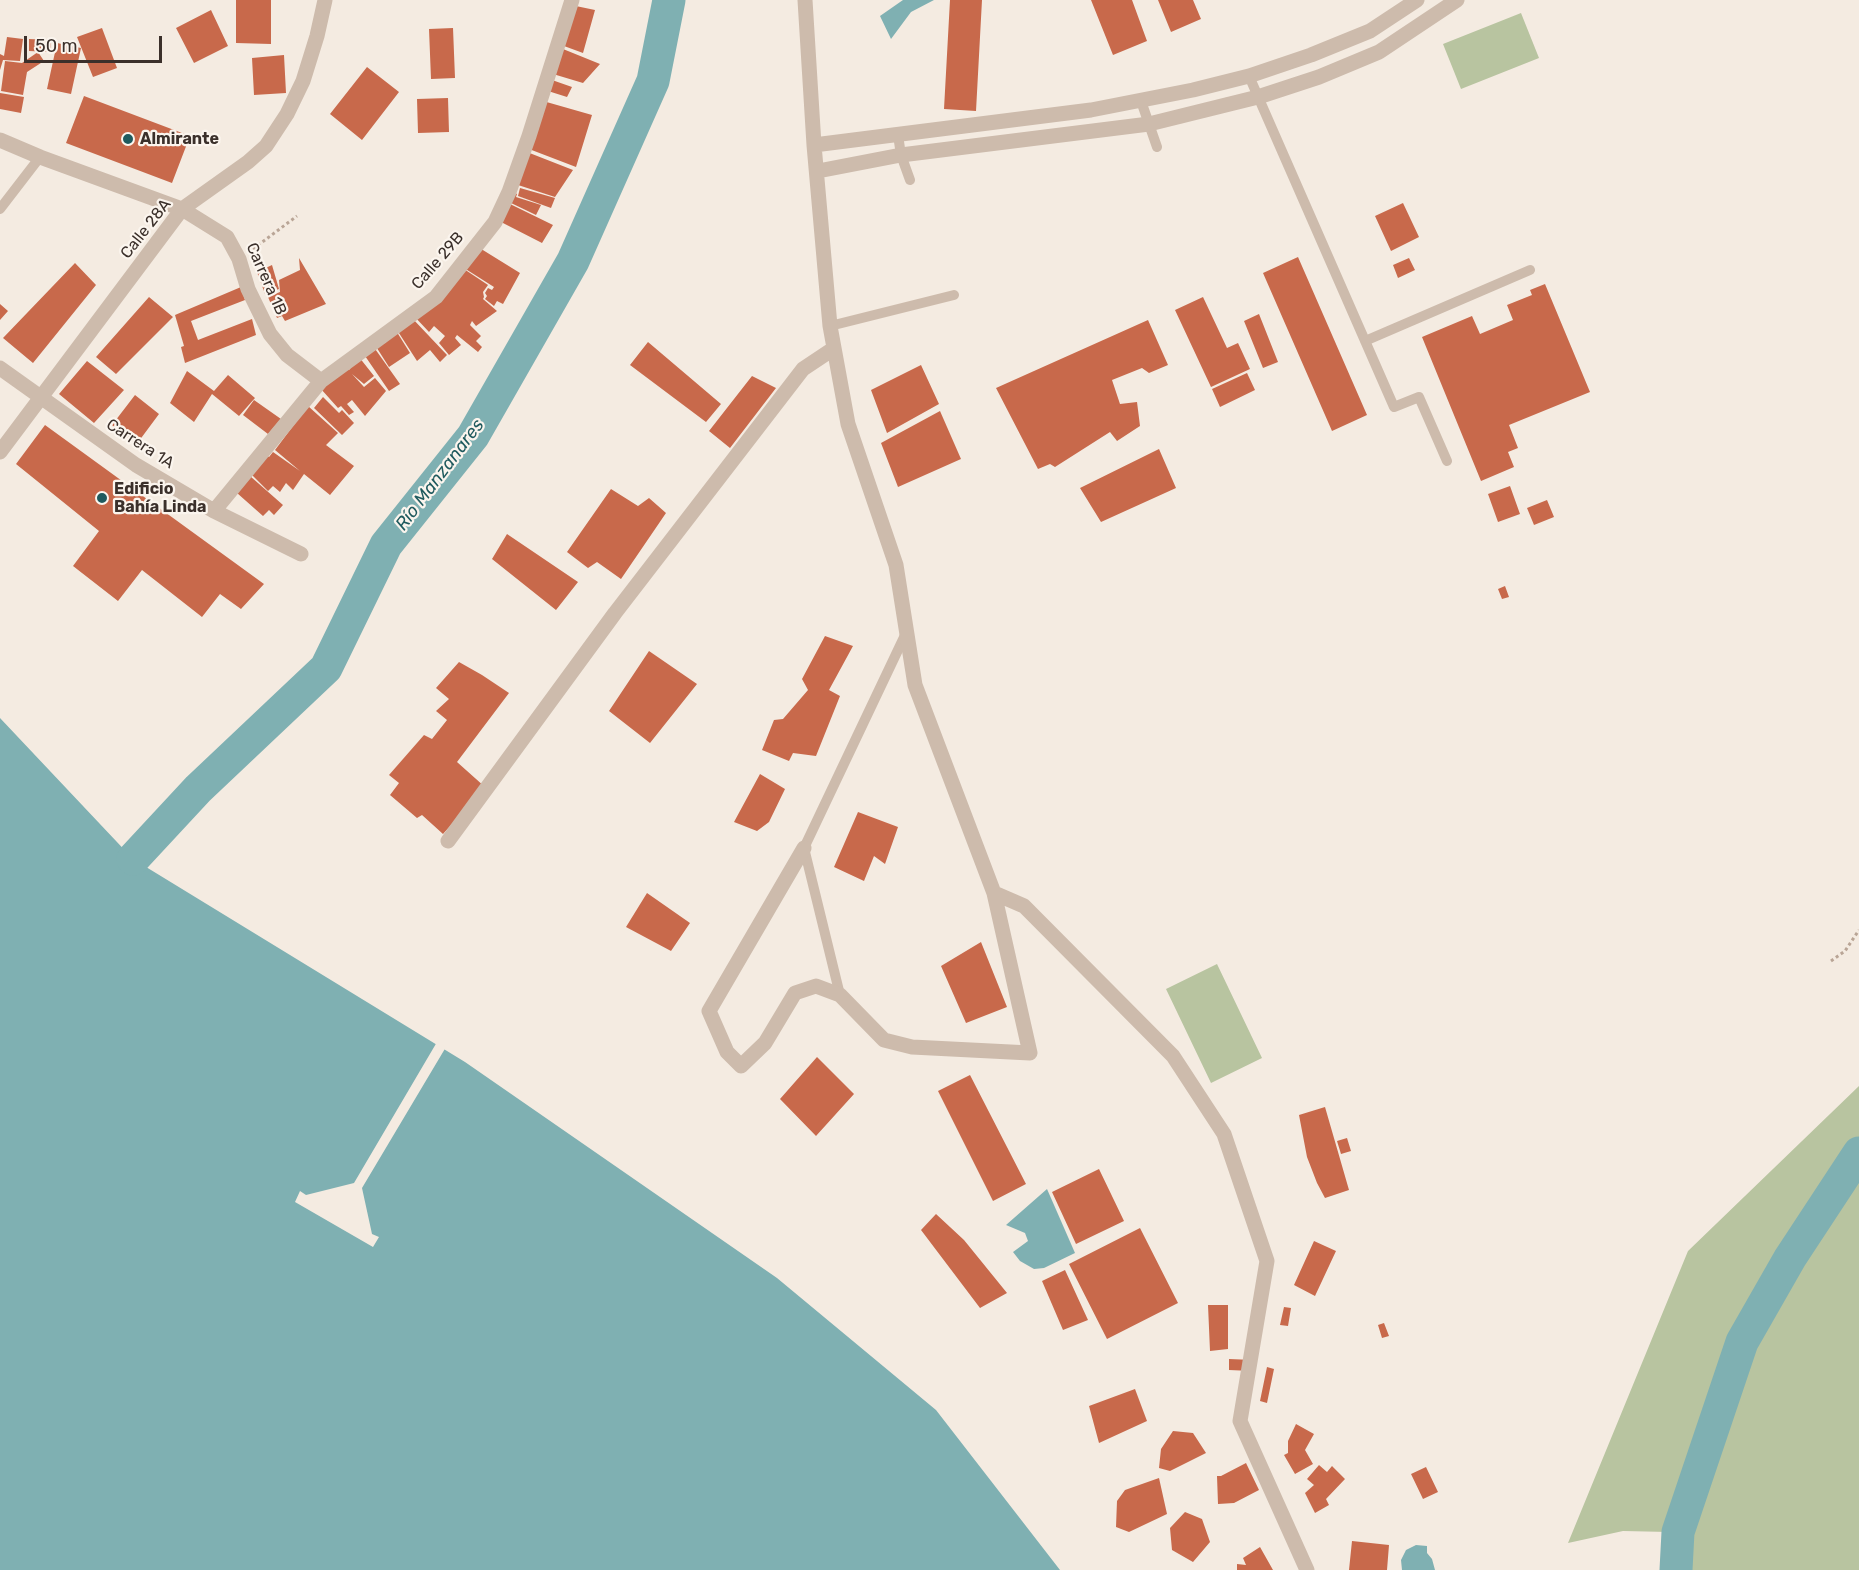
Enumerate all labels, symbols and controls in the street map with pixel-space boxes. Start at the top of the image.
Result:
scale bar [27,24,165,62]
text: 50 m [35,35,78,57]
place label: Almirante [140,129,219,149]
marker: Almirante [121,132,135,146]
street label: Calle 28A [117,195,175,263]
street label: Calle 29B [408,228,468,294]
street label: Carrera 1B [242,240,290,318]
street label: Carrera 1A [103,415,177,473]
water label: Río Manzanares [391,415,489,535]
place label: Edificio Bahía Linda [114,479,206,517]
marker: Edificio Bahía Linda [95,491,109,505]

